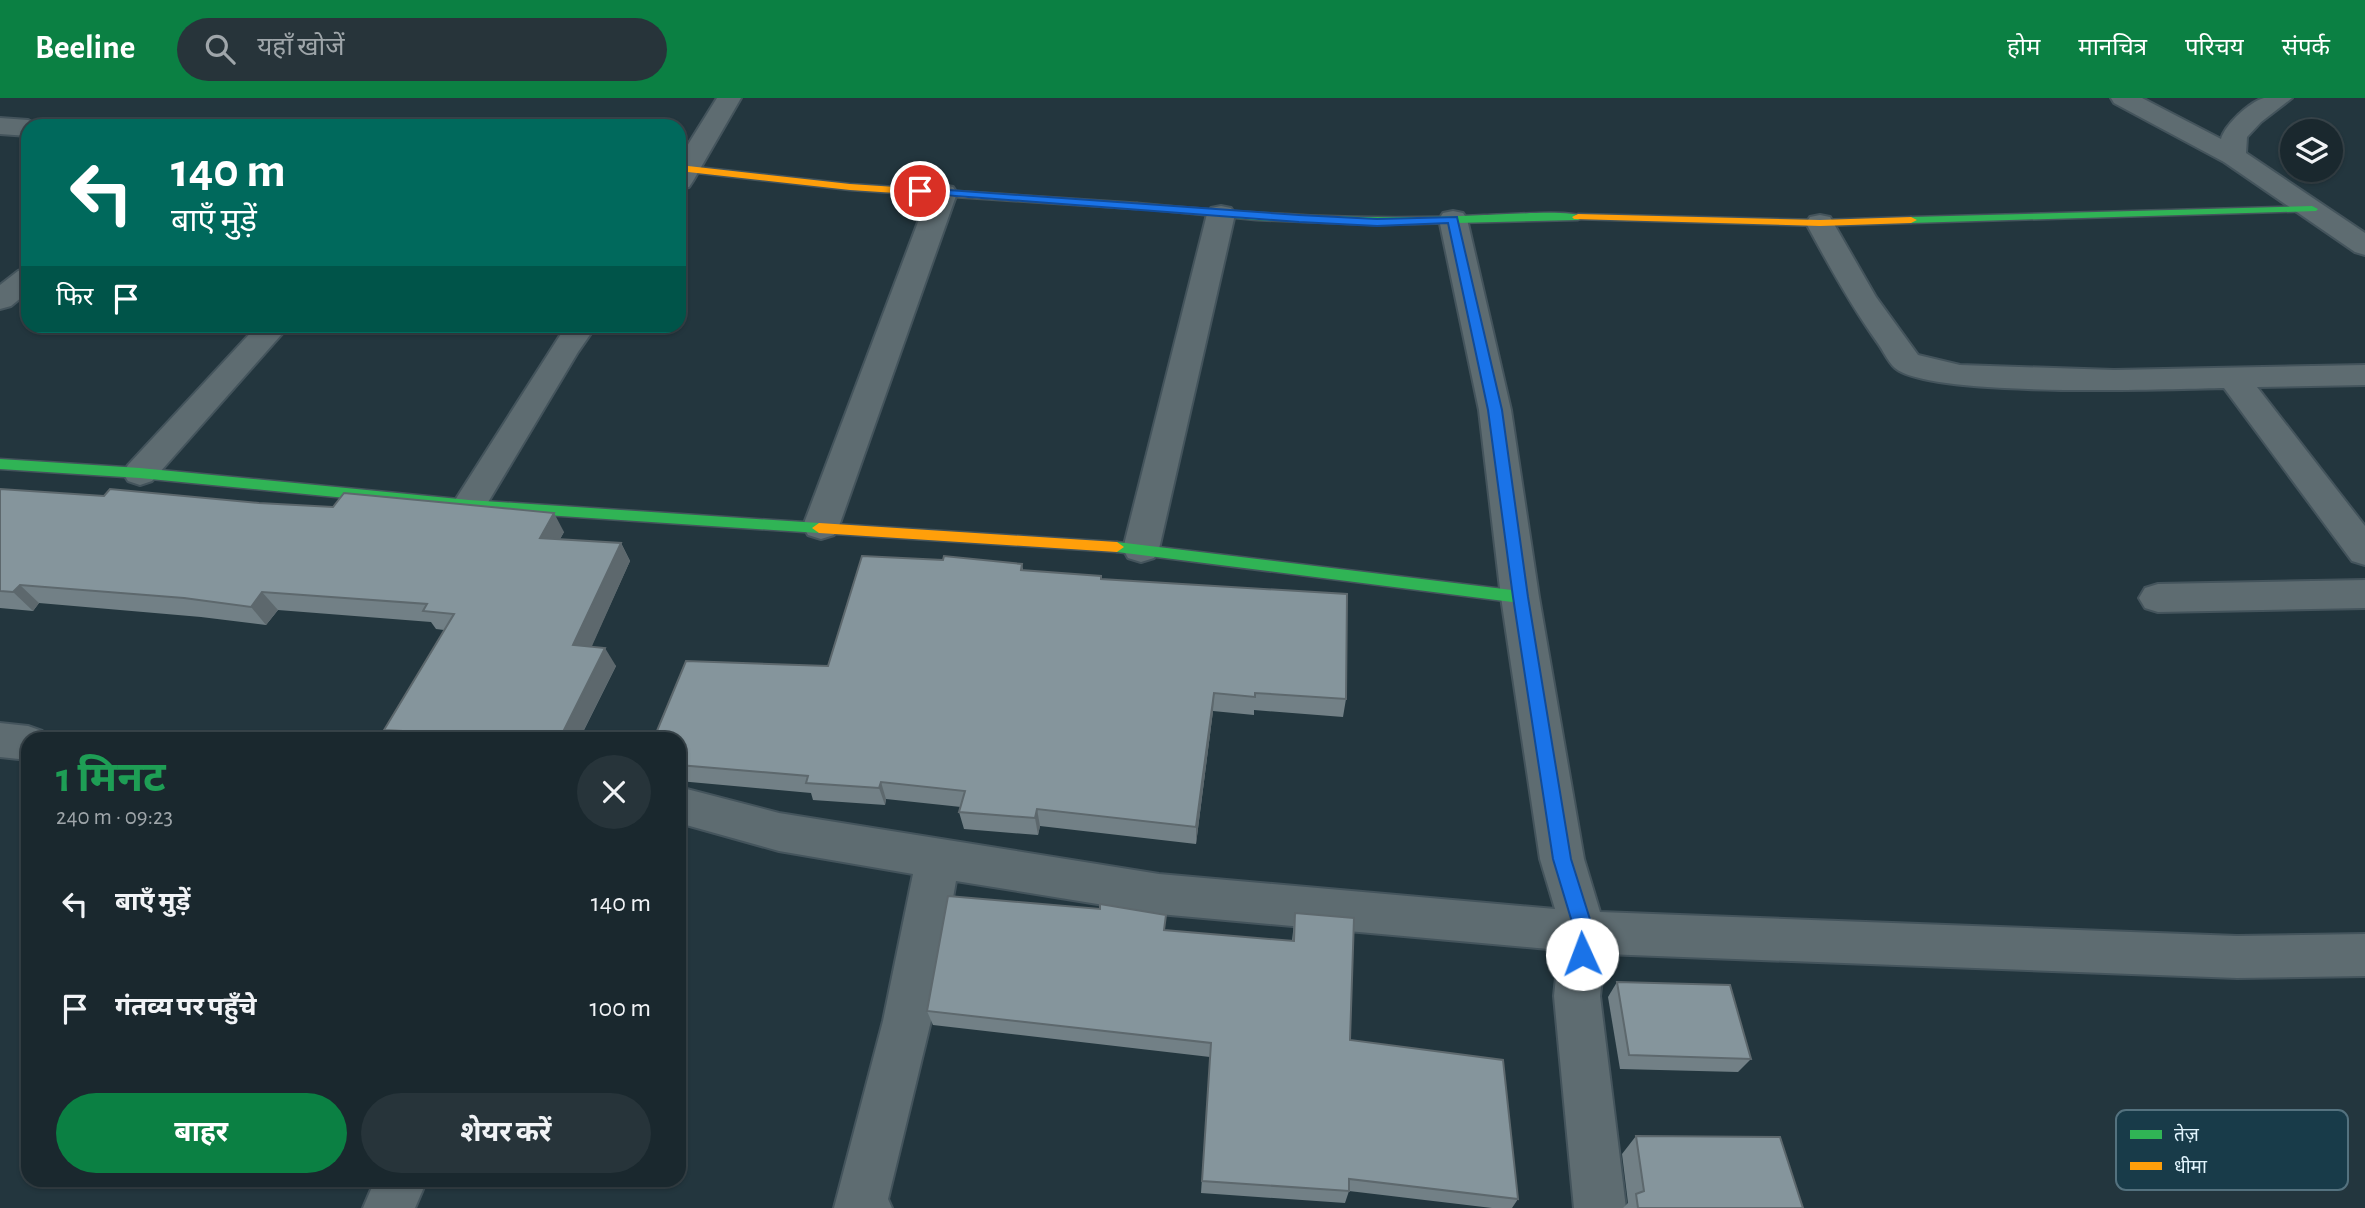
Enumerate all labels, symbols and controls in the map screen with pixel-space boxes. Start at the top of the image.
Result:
search box [177,18,667,81]
icon: search [201,30,239,68]
text: Beeline [35,32,135,65]
text: यहाँ खोजें [257,34,344,60]
text: होम [2007,36,2040,60]
text: मानचित्र [2078,36,2147,60]
text: परिचय [2185,36,2244,60]
text: संपर्क [2282,36,2330,60]
map controls [2280,119,2343,182]
button: layers [2280,119,2343,182]
icon: left [56,147,147,238]
text: 140 m [171,147,286,196]
pin [890,161,950,221]
icon: arrive [901,172,939,210]
text: बाएँ मुड़ें [171,205,257,237]
icon: arrive [107,280,145,318]
text: फिर [56,284,93,310]
button: close [577,755,651,829]
text: 1 मिनट [56,757,166,799]
text: 240 m · 09:23 [56,806,173,829]
icon: left [56,885,94,923]
text: बाएँ मुड़ें [115,889,190,915]
text: 140 m [591,890,651,916]
position arrow [1545,917,1619,991]
icon: arrive [56,990,94,1028]
text: गंतव्य पर पहुँचे [115,994,257,1020]
text: 100 m [590,995,651,1021]
button: बाहर [56,1093,347,1173]
button: शेयर करें [361,1093,651,1173]
legend [2116,1110,2348,1190]
text: तेज़ [2174,1123,2200,1145]
text: धीमा [2174,1156,2208,1177]

